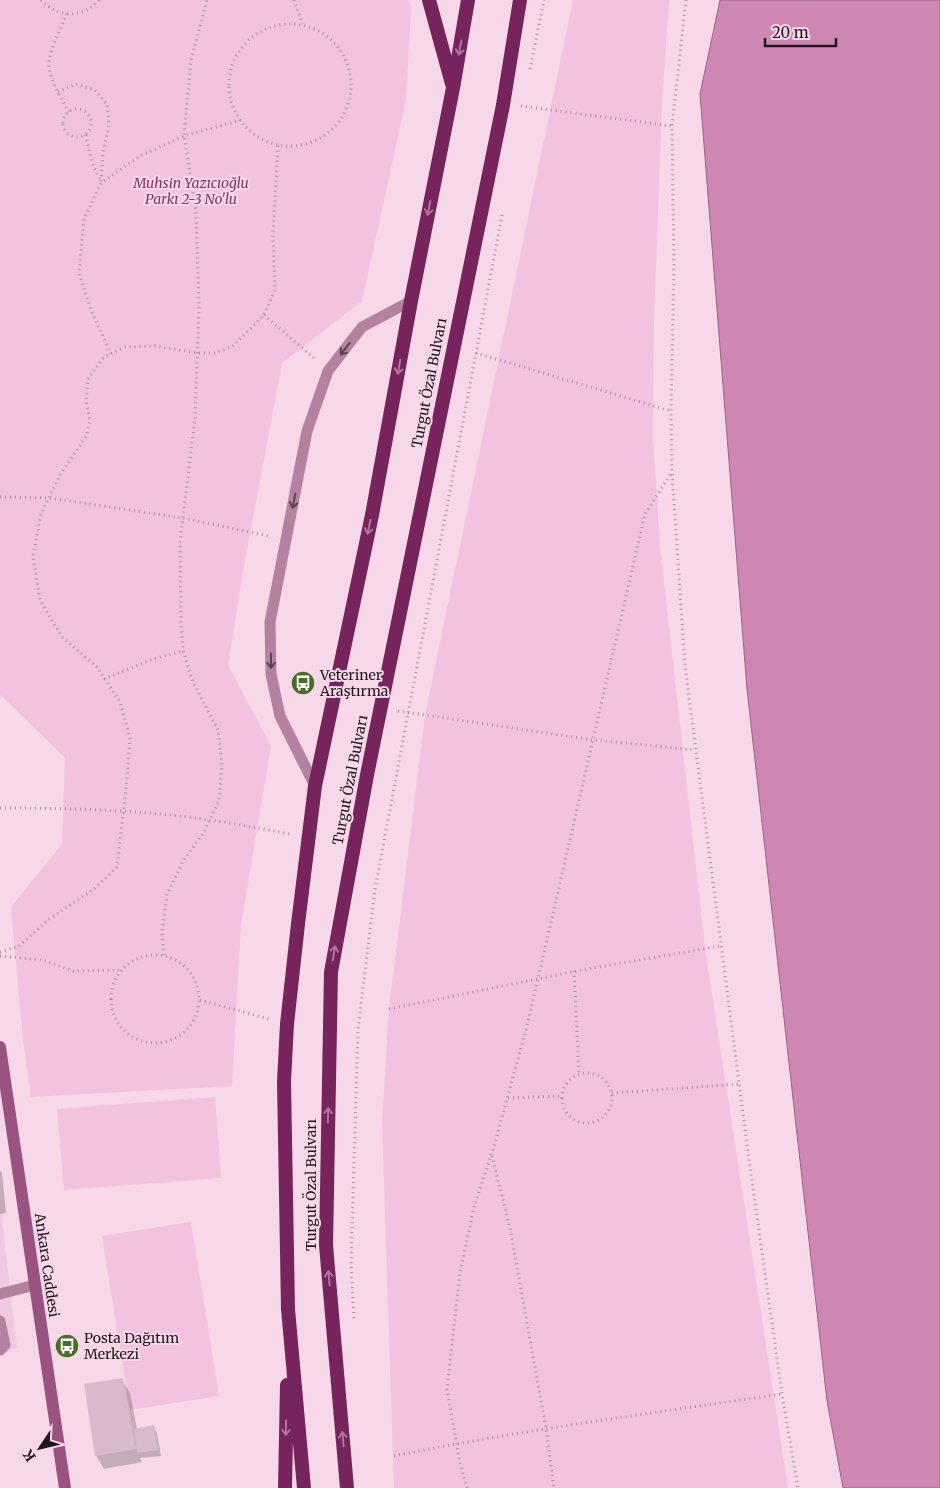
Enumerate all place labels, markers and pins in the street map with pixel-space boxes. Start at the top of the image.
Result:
place label: Veteriner Araştırma [319,666,389,700]
bus stop icon: Veteriner Araştırma [290,670,316,696]
place label: Posta Dağıtım Merkezi [84,1329,179,1363]
bus stop icon: Posta Dağıtım Merkezi [54,1333,80,1359]

